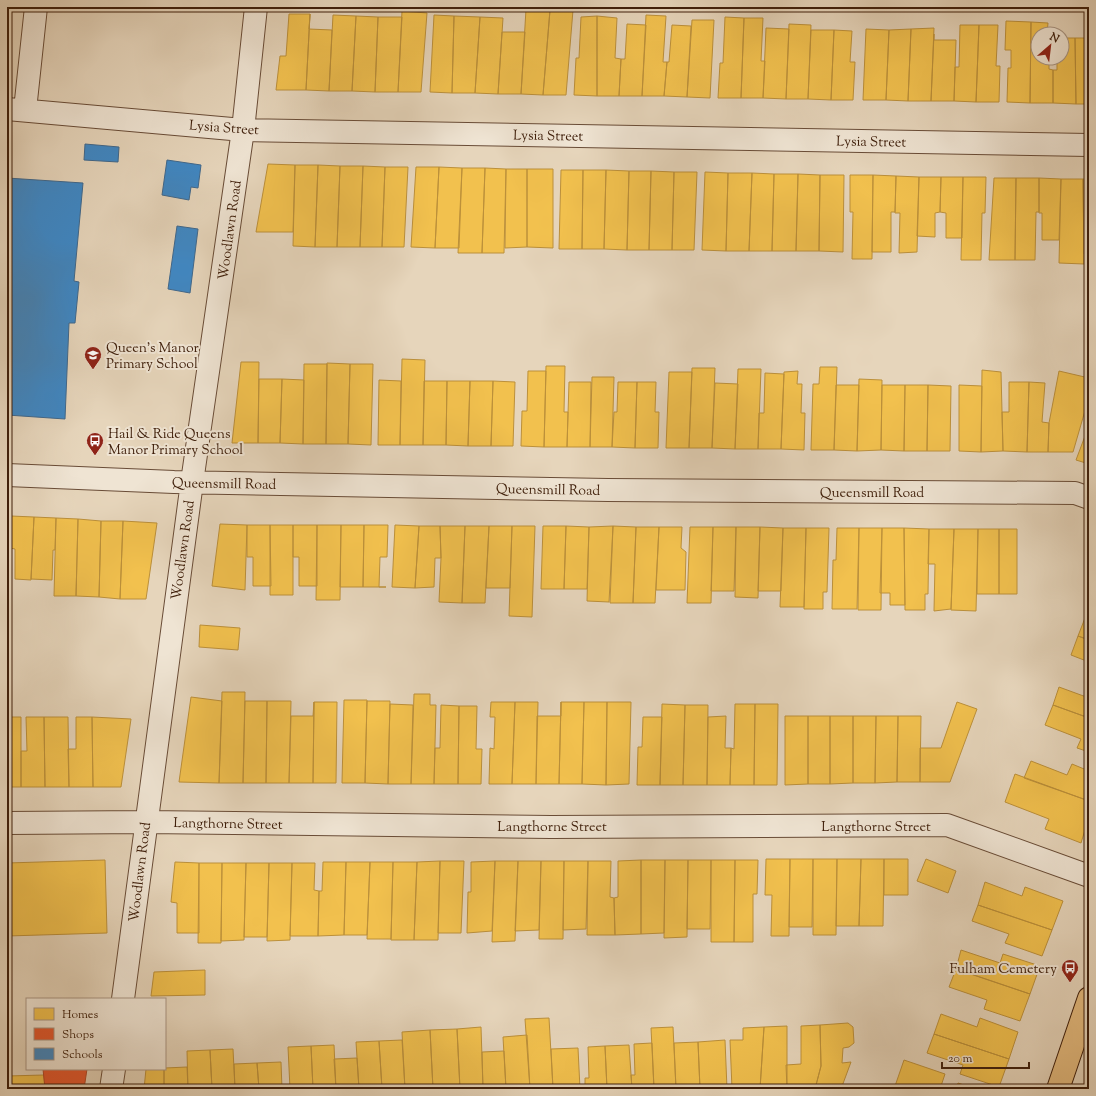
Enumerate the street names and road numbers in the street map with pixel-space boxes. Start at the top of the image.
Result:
street label: Lysia Street [188,117,260,141]
street label: Lysia Street [513,126,583,148]
street label: Lysia Street [836,132,906,154]
street label: Woodlawn Road [214,179,248,282]
street label: Queensmill Road [172,474,276,496]
street label: Queensmill Road [496,480,600,502]
street label: Queensmill Road [820,484,924,504]
street label: Woodlawn Road [167,499,201,602]
street label: Langthorne Street [173,814,283,836]
street label: Langthorne Street [497,818,607,838]
street label: Langthorne Street [821,818,931,838]
street label: Woodlawn Road [125,821,157,923]

